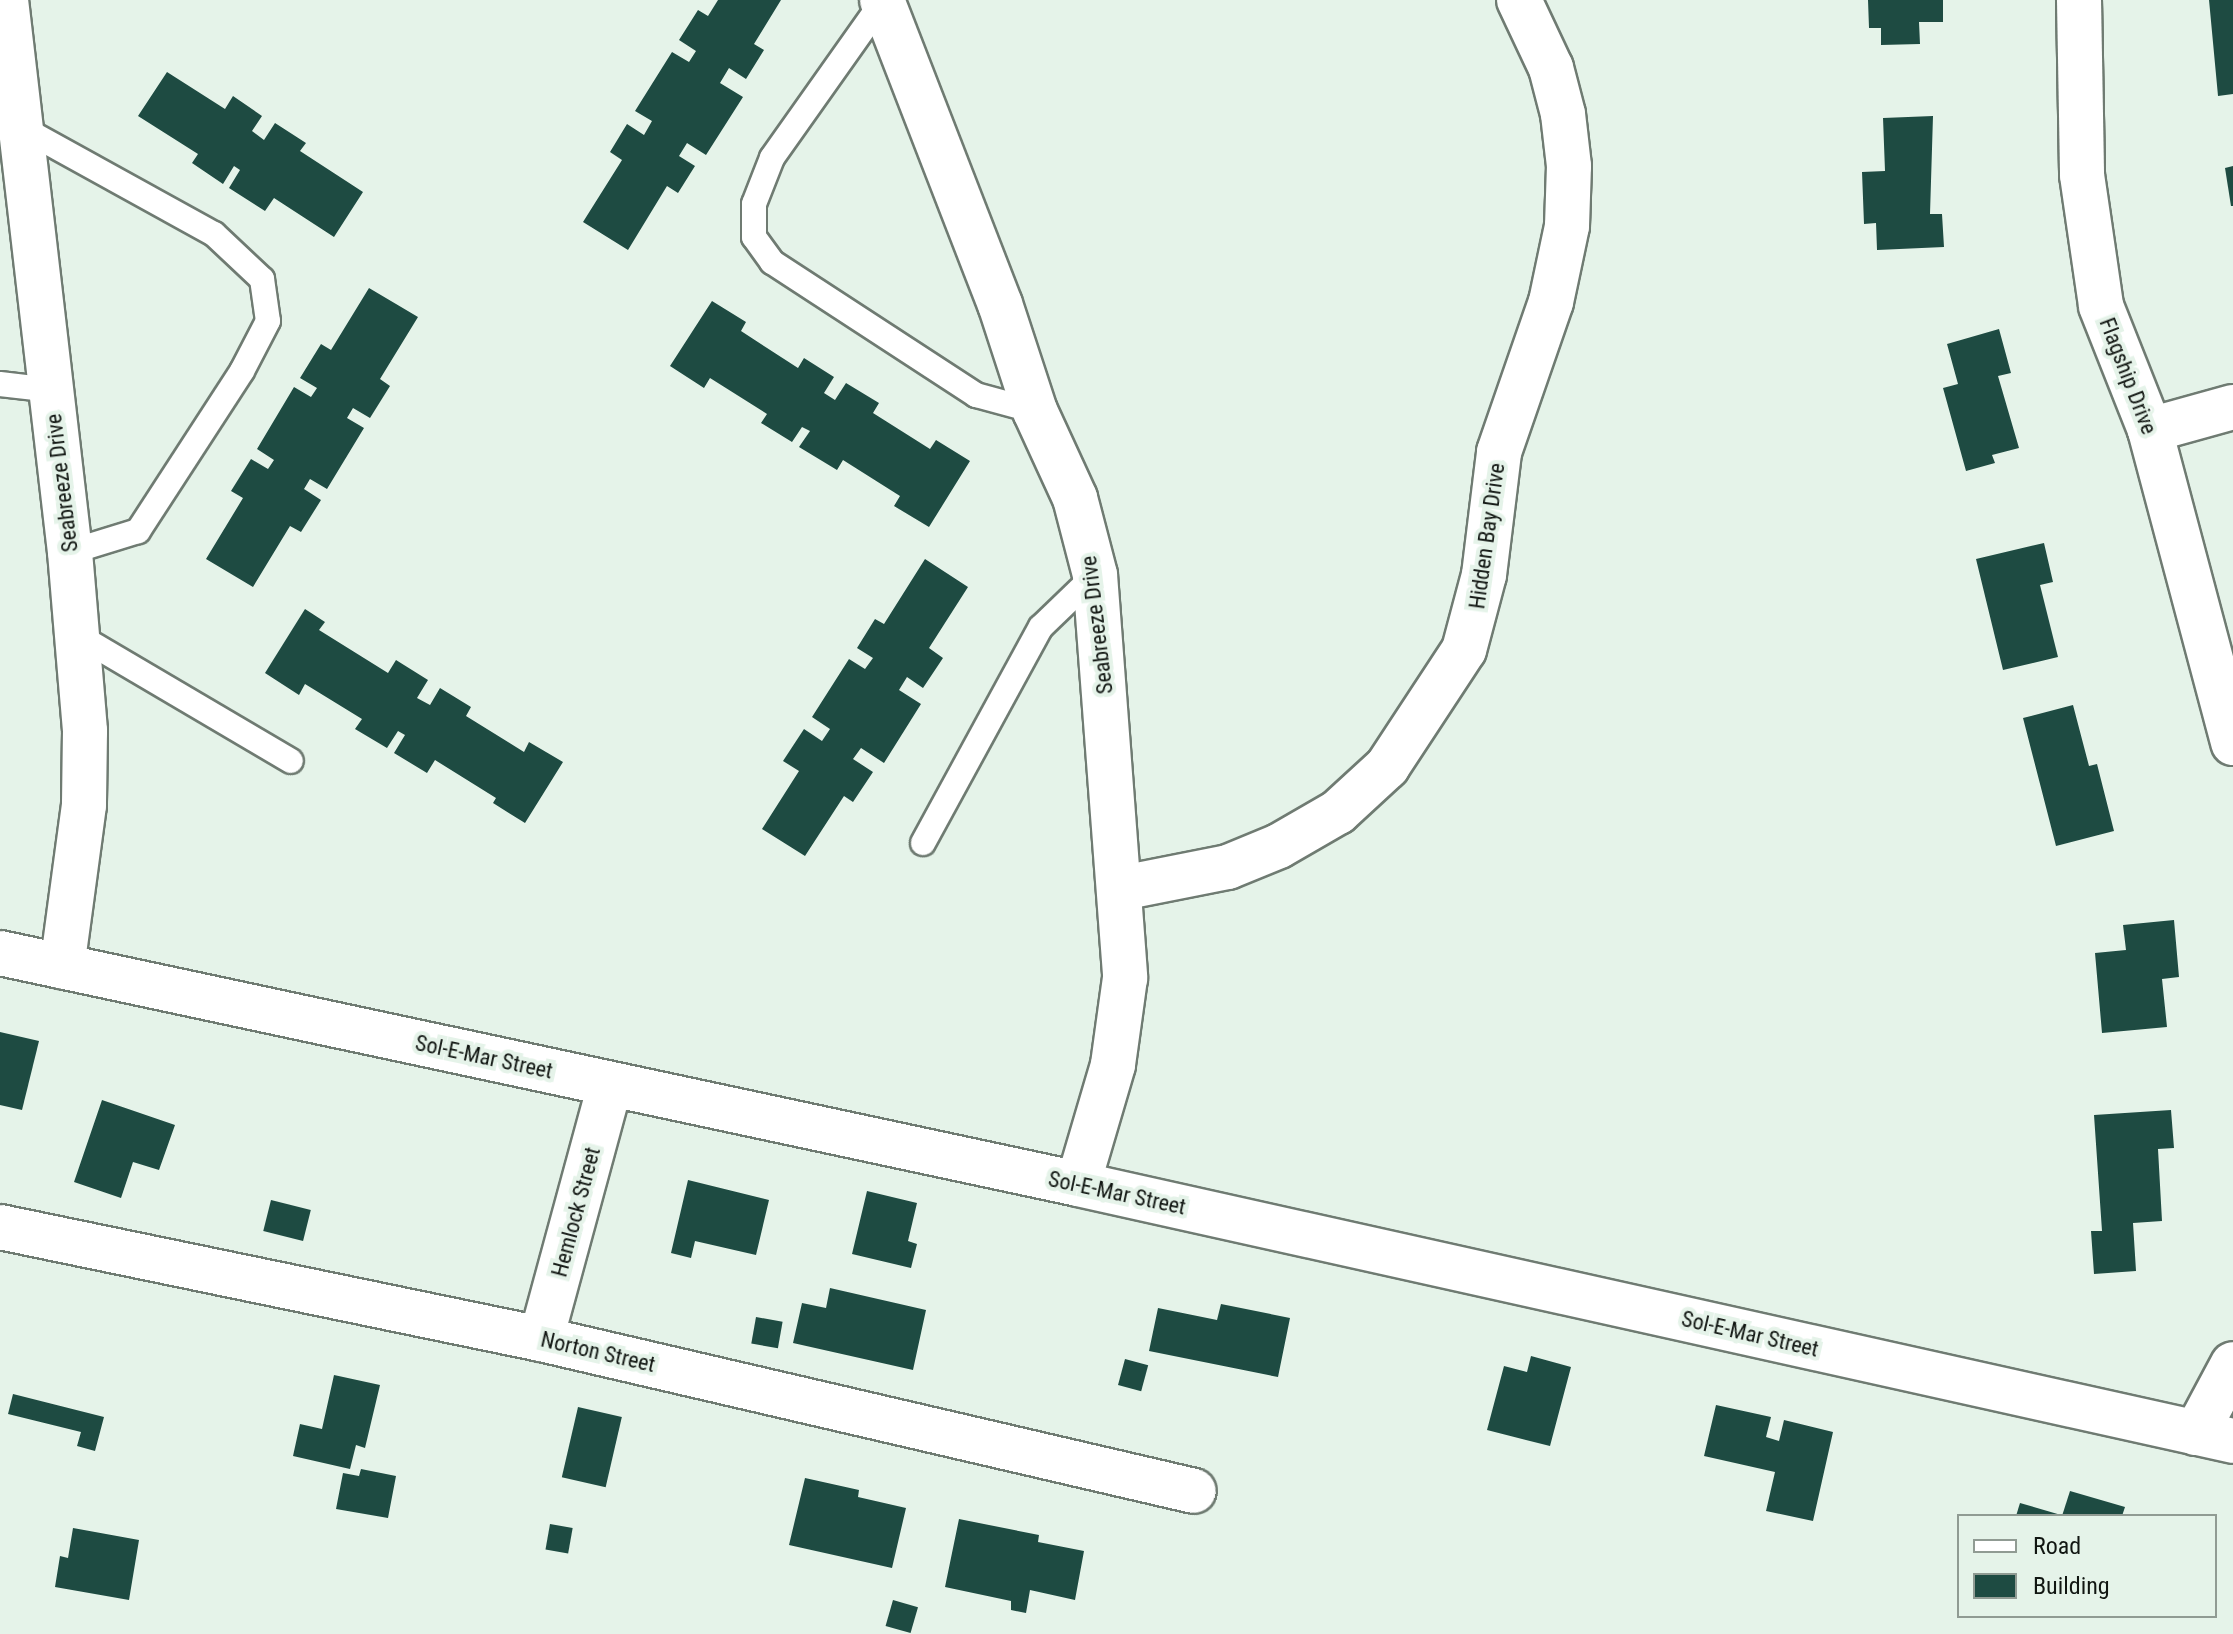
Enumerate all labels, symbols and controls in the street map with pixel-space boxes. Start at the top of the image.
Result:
street label: Flagship Drive [2094,314,2162,438]
street label: Seabreeze Drive [40,412,84,554]
street label: Hidden Bay Drive [1464,461,1510,611]
street label: Seabreeze Drive [1075,554,1119,696]
street label: Sol-E-Mar Street [413,1030,555,1084]
street label: Hemlock Street [546,1144,606,1280]
street label: Sol-E-Mar Street [1046,1166,1188,1220]
street label: Sol-E-Mar Street [1679,1305,1821,1363]
street label: Norton Street [538,1326,658,1378]
legend [1957,1514,2217,1618]
text: Road [2033,1532,2081,1560]
text: Building [2033,1572,2110,1600]

